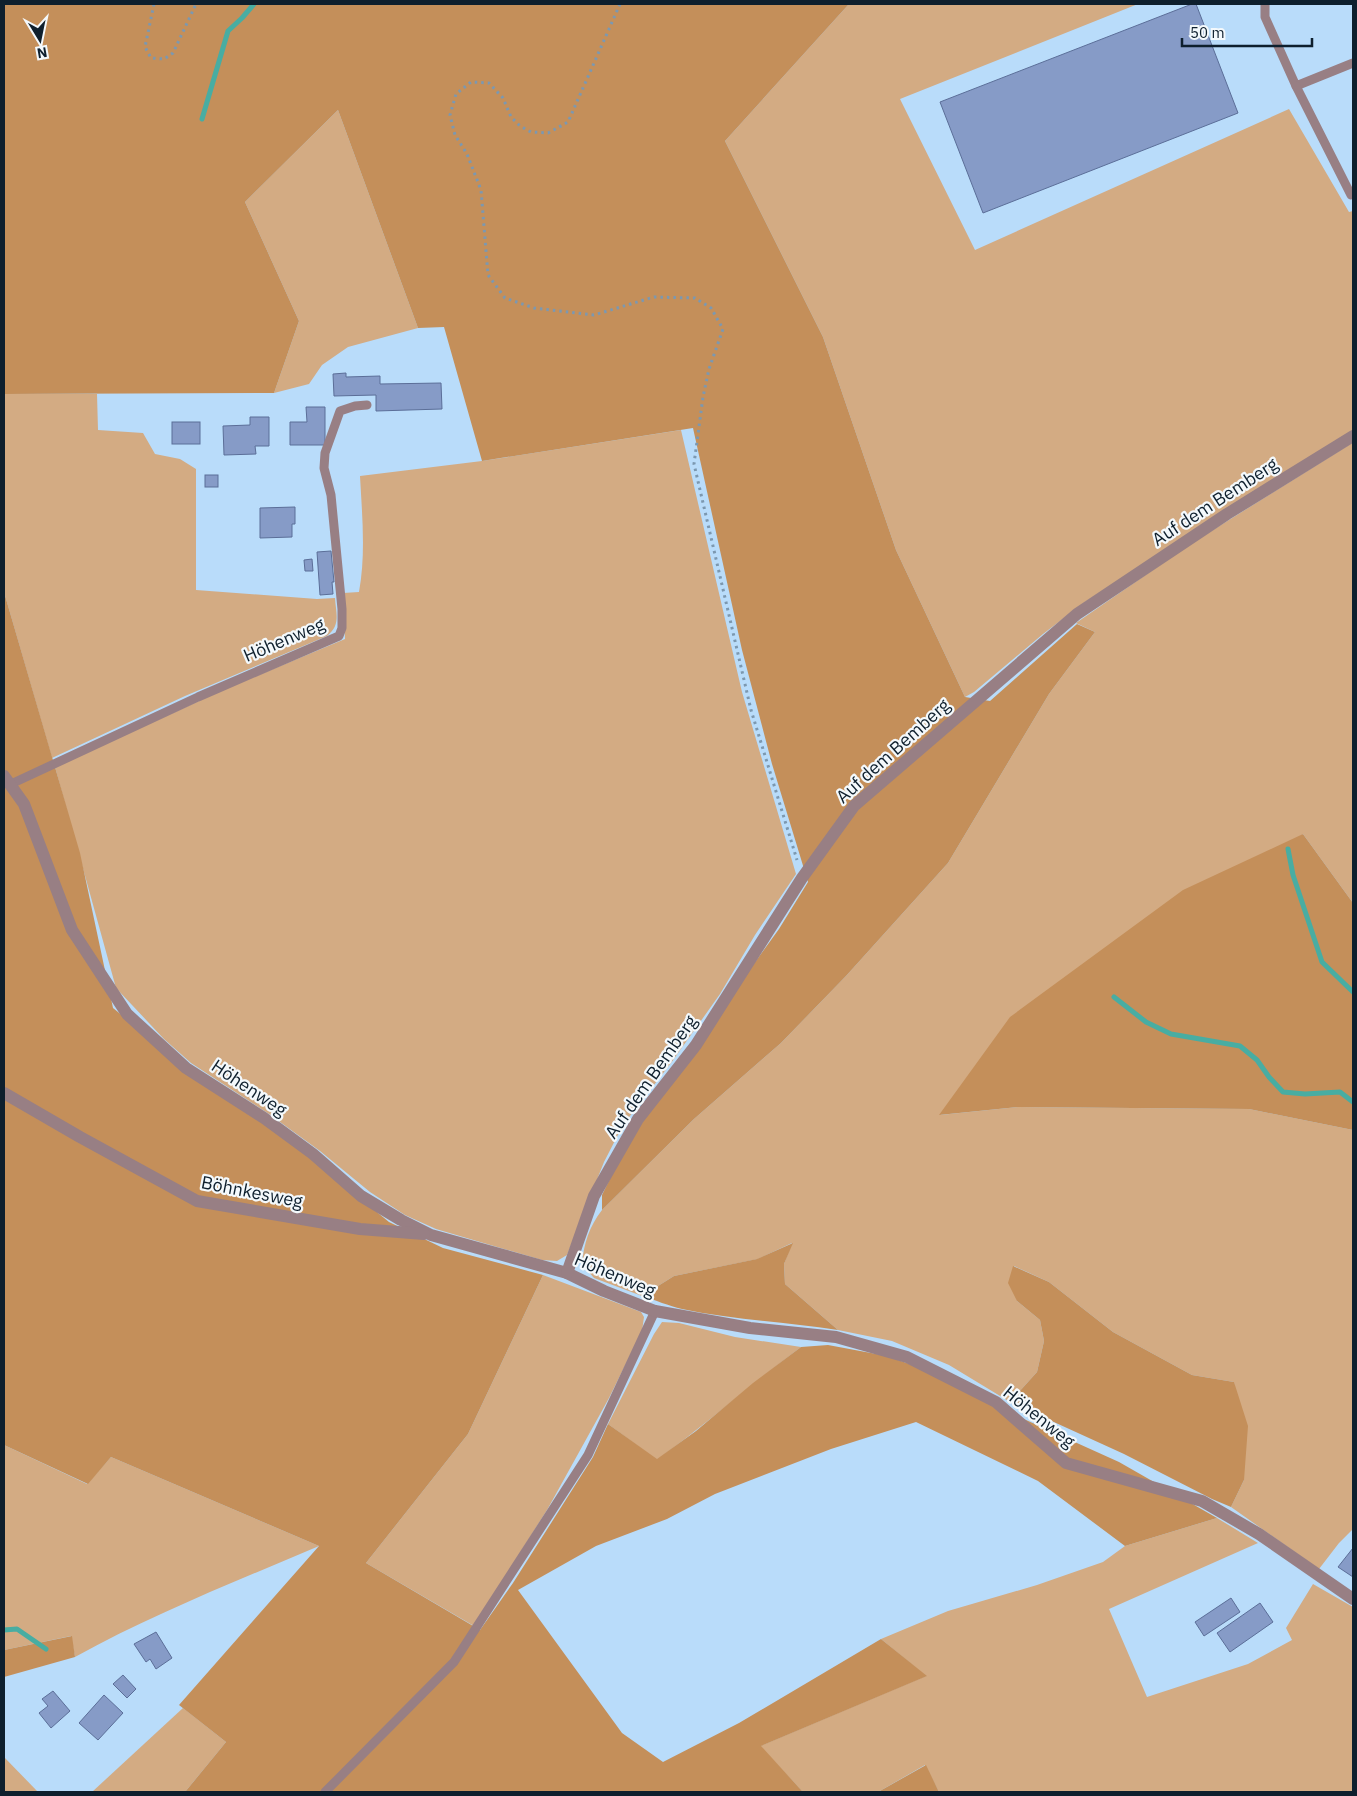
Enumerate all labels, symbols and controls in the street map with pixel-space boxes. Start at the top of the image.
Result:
north arrow [15,15,65,65]
scale bar [1182,15,1312,47]
text: 50 m [1190,23,1225,42]
text: N [36,43,49,63]
street label: Auf dem Bemberg [1147,452,1282,551]
street label: Höhenweg [240,612,328,667]
street label: Auf dem Bemberg [831,693,955,808]
street label: Auf dem Bemberg [599,1010,702,1143]
street label: Höhenweg [207,1054,292,1121]
street label: Böhnkesweg [199,1170,305,1213]
street label: Höhenweg [571,1247,660,1302]
street label: Höhenweg [999,1381,1080,1453]

